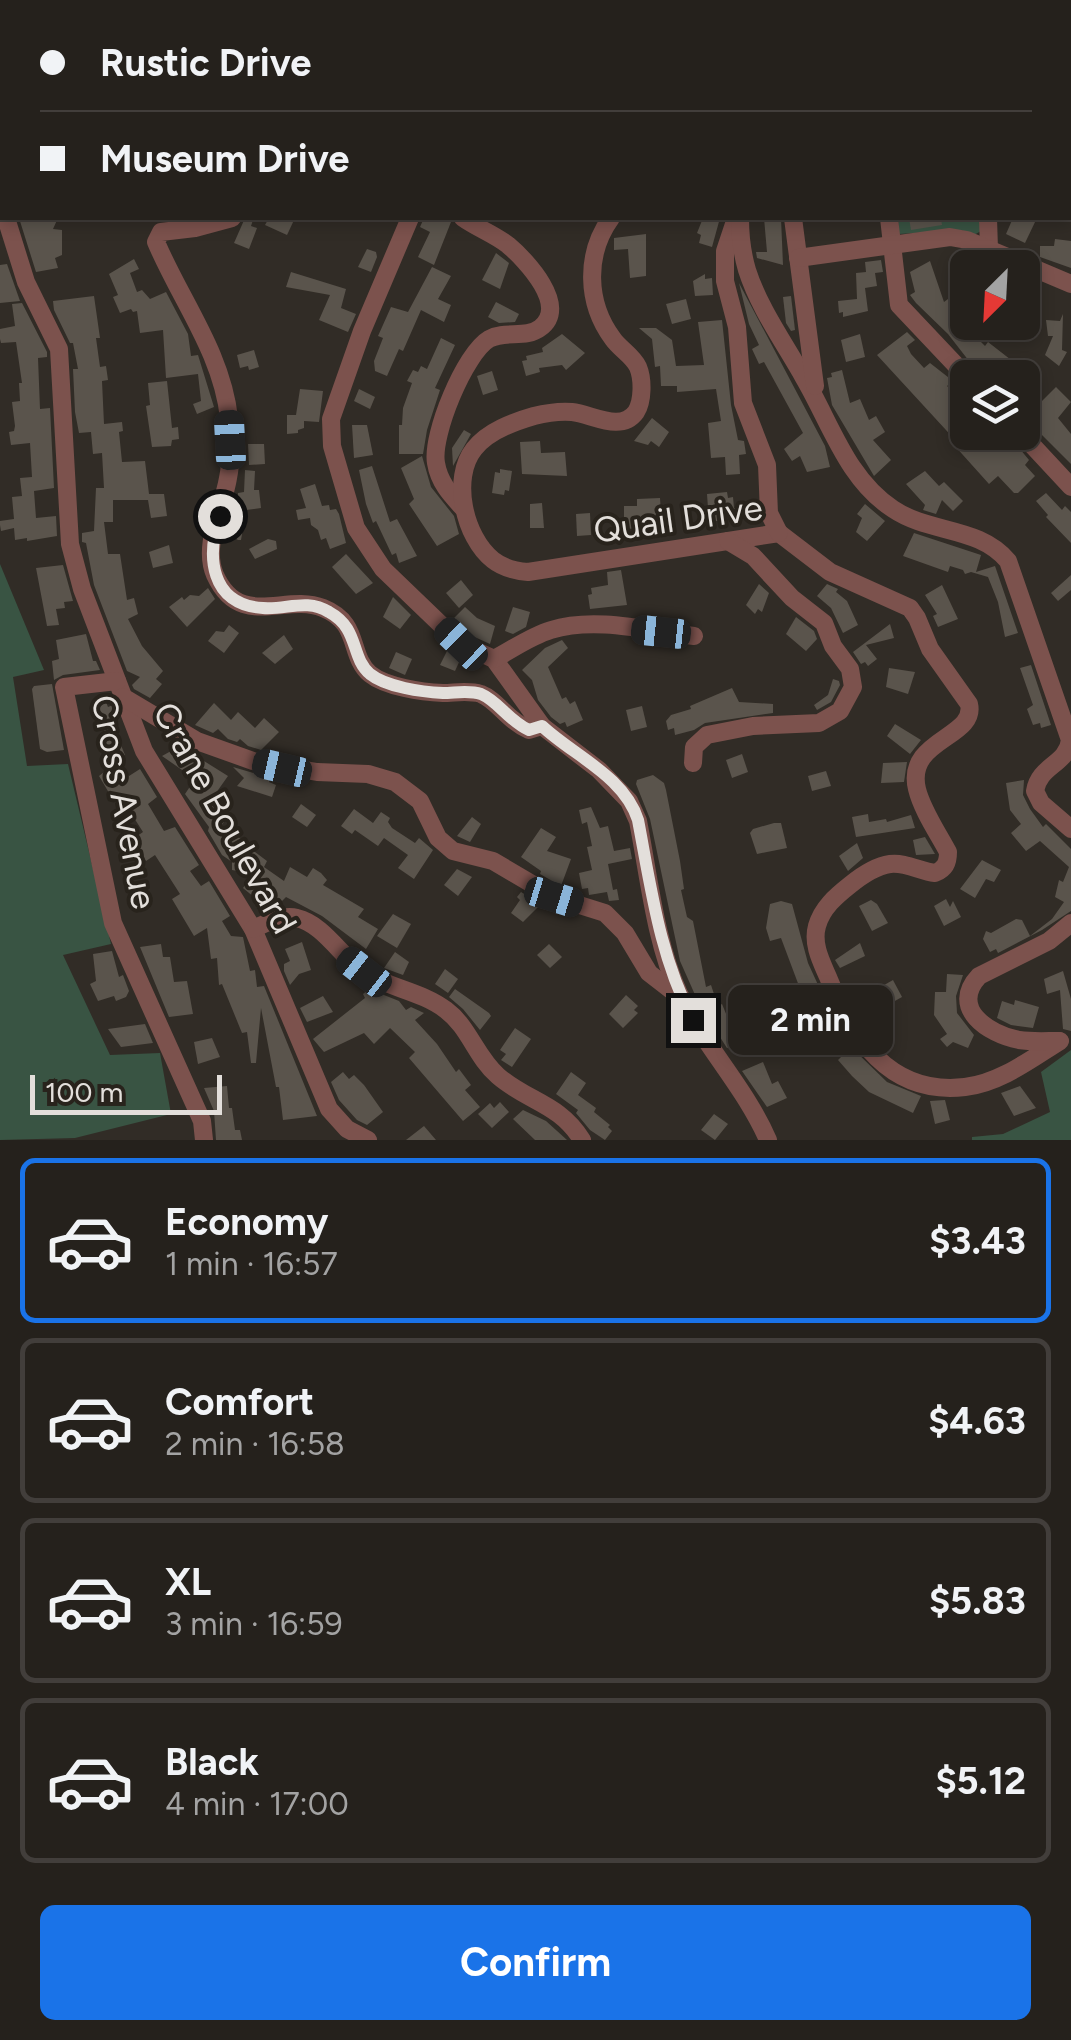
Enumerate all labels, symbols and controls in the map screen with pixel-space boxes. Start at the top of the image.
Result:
text: Rustic Drive [100,40,311,86]
text: Museum Drive [100,136,349,182]
north arrow [950,250,1040,340]
map controls [950,250,1040,450]
button: layers [950,360,1040,450]
car [213,409,247,471]
street label: Quail Drive [591,486,765,552]
route start [198,494,243,539]
car [429,612,493,676]
car [630,614,692,650]
street label: Cross Avenue [83,691,165,913]
street label: Crane Boulevard [144,695,306,941]
car [249,747,315,789]
car [521,874,587,920]
car [331,942,397,1002]
callout: 2 min [728,985,893,1055]
route end [671,998,716,1043]
text: 2 min [770,1001,851,1039]
scale bar [30,1070,222,1114]
text: 100 m [45,1075,123,1109]
icon: car [45,1196,135,1286]
text: Economy [165,1199,328,1245]
text: $3.43 [929,1218,1026,1264]
text: 1 min · 16:57 [165,1245,338,1283]
icon: car [45,1376,135,1466]
text: Comfort [165,1379,314,1425]
text: $4.63 [928,1398,1026,1444]
text: 2 min · 16:58 [165,1425,345,1463]
icon: car [45,1556,135,1646]
text: XL [165,1559,211,1605]
text: $5.83 [929,1578,1026,1624]
text: 3 min · 16:59 [165,1605,343,1643]
icon: car [45,1736,135,1826]
text: Black [165,1739,259,1785]
text: $5.12 [935,1758,1026,1804]
text: 4 min · 17:00 [165,1785,349,1823]
button: Confirm [40,1905,1031,2020]

